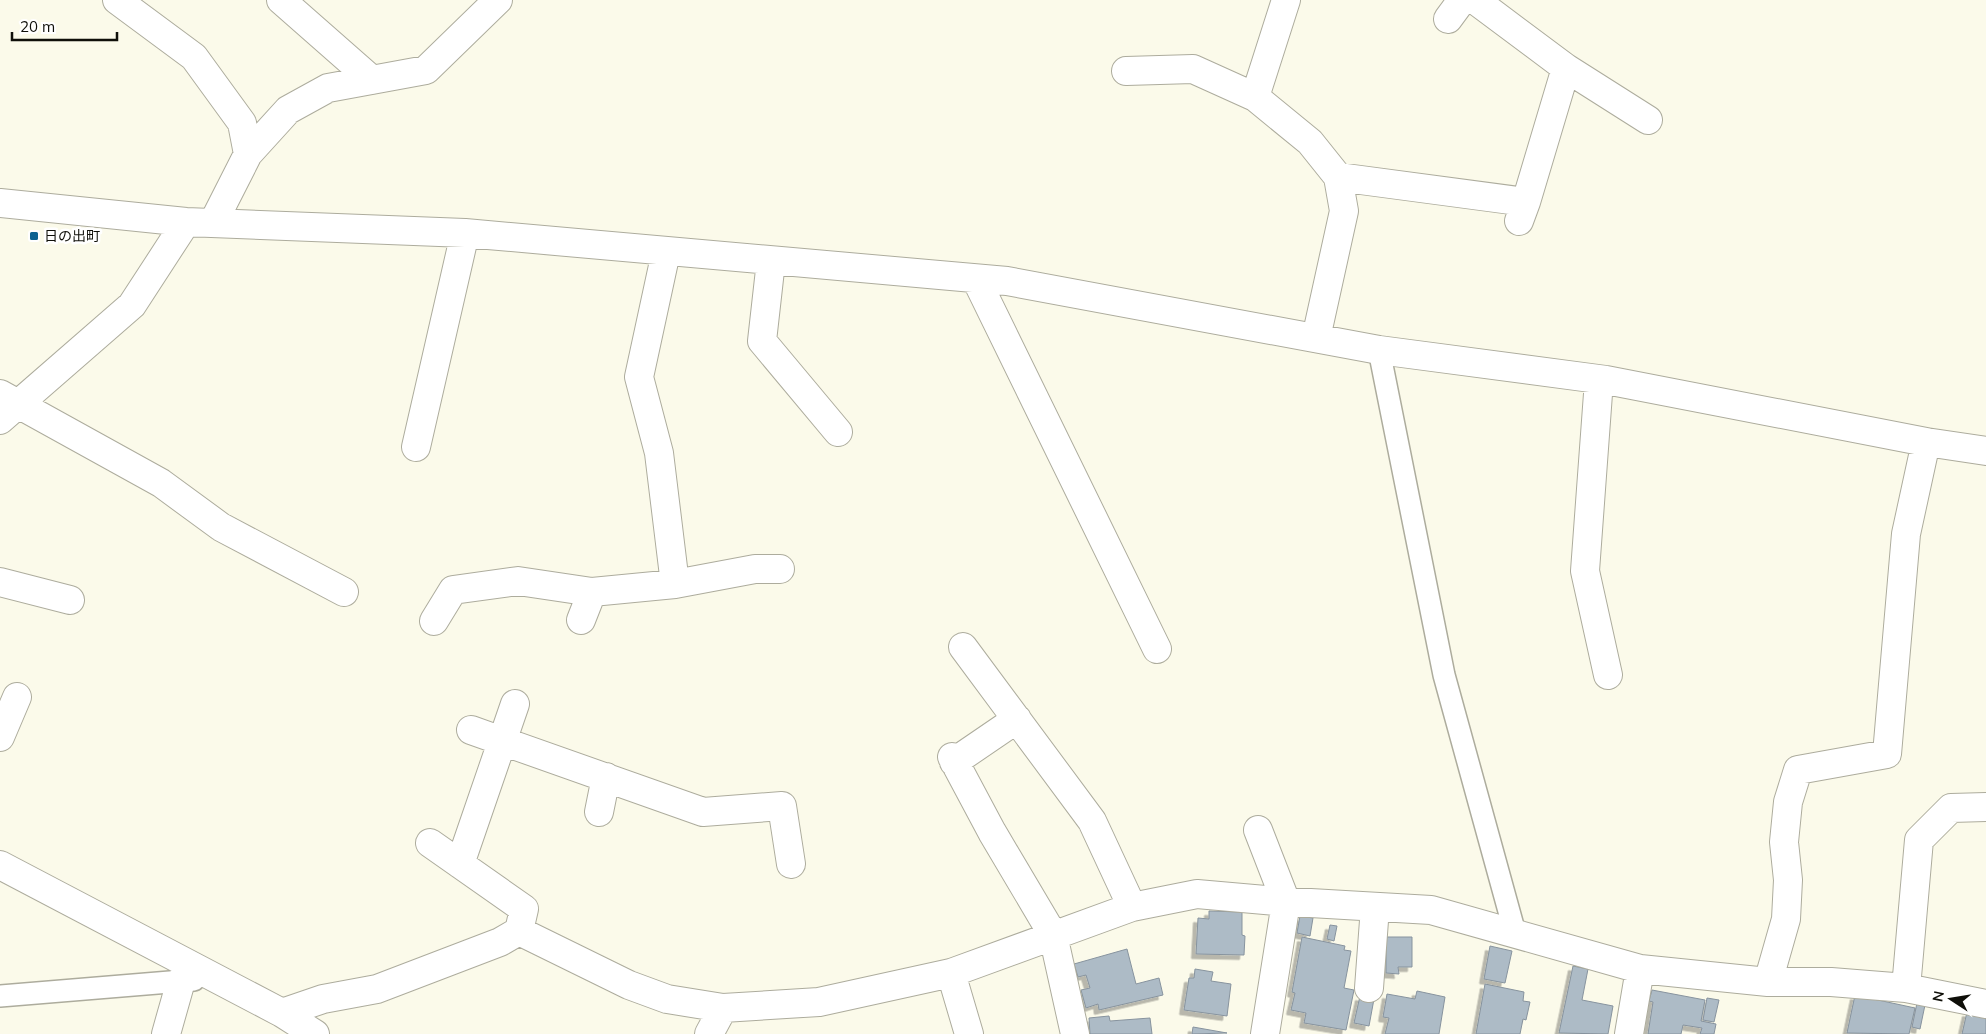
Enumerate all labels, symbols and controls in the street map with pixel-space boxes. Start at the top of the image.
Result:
scale bar [12,10,118,42]
text: 20 m [20,17,55,36]
place label: 日の出町 [44,227,100,245]
marker: 日の出町 [28,230,40,242]
north arrow [1926,974,1976,1024]
text: N [1928,989,1948,1003]

